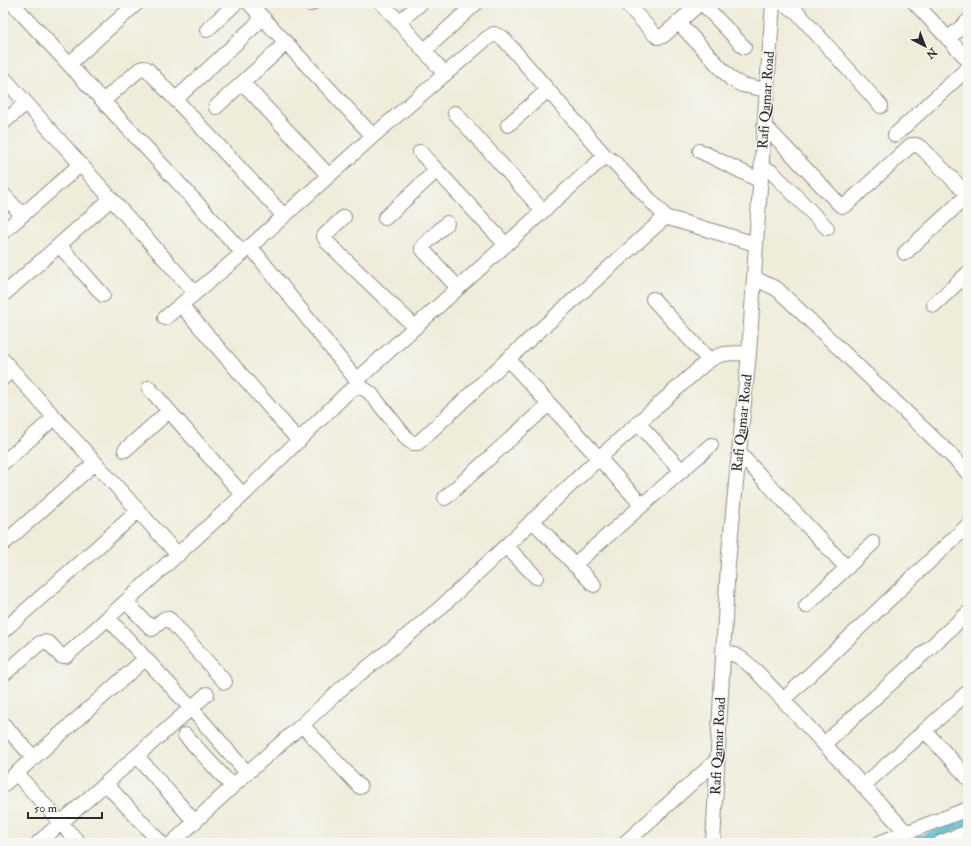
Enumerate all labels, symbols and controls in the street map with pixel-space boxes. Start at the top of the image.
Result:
north arrow [905,26,945,66]
text: N [922,44,940,62]
street label: Rafi Qamar Road [754,50,778,149]
street label: Rafi Qamar Road [728,373,756,473]
street label: Rafi Qamar Road [707,697,729,795]
scale bar [28,794,102,820]
text: 50 m [34,801,58,816]

